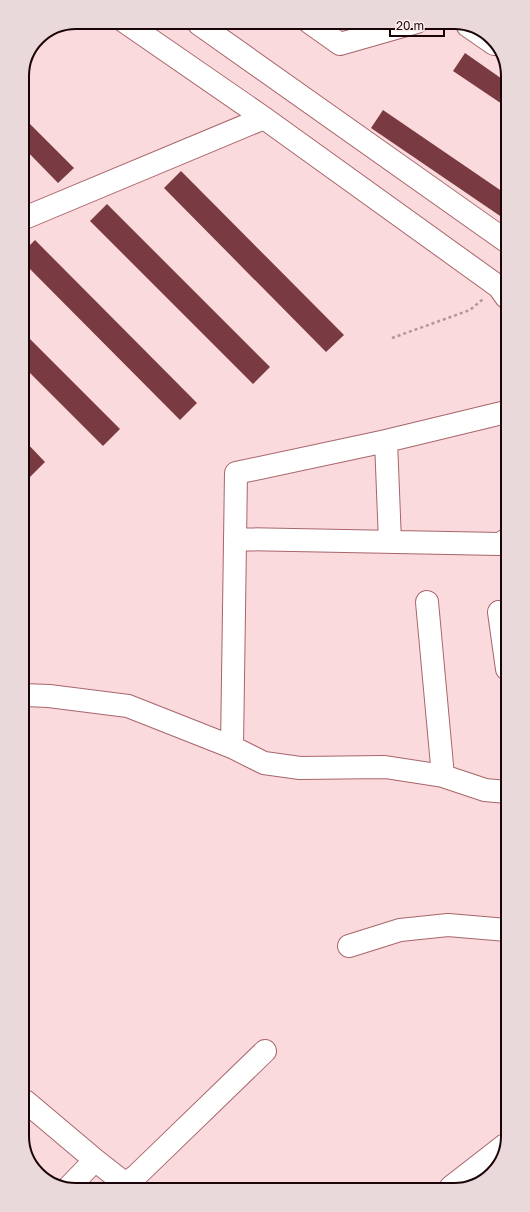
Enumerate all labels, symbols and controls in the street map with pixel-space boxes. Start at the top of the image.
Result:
scale bar [390,12,444,38]
text: 20 m [396,18,424,33]

